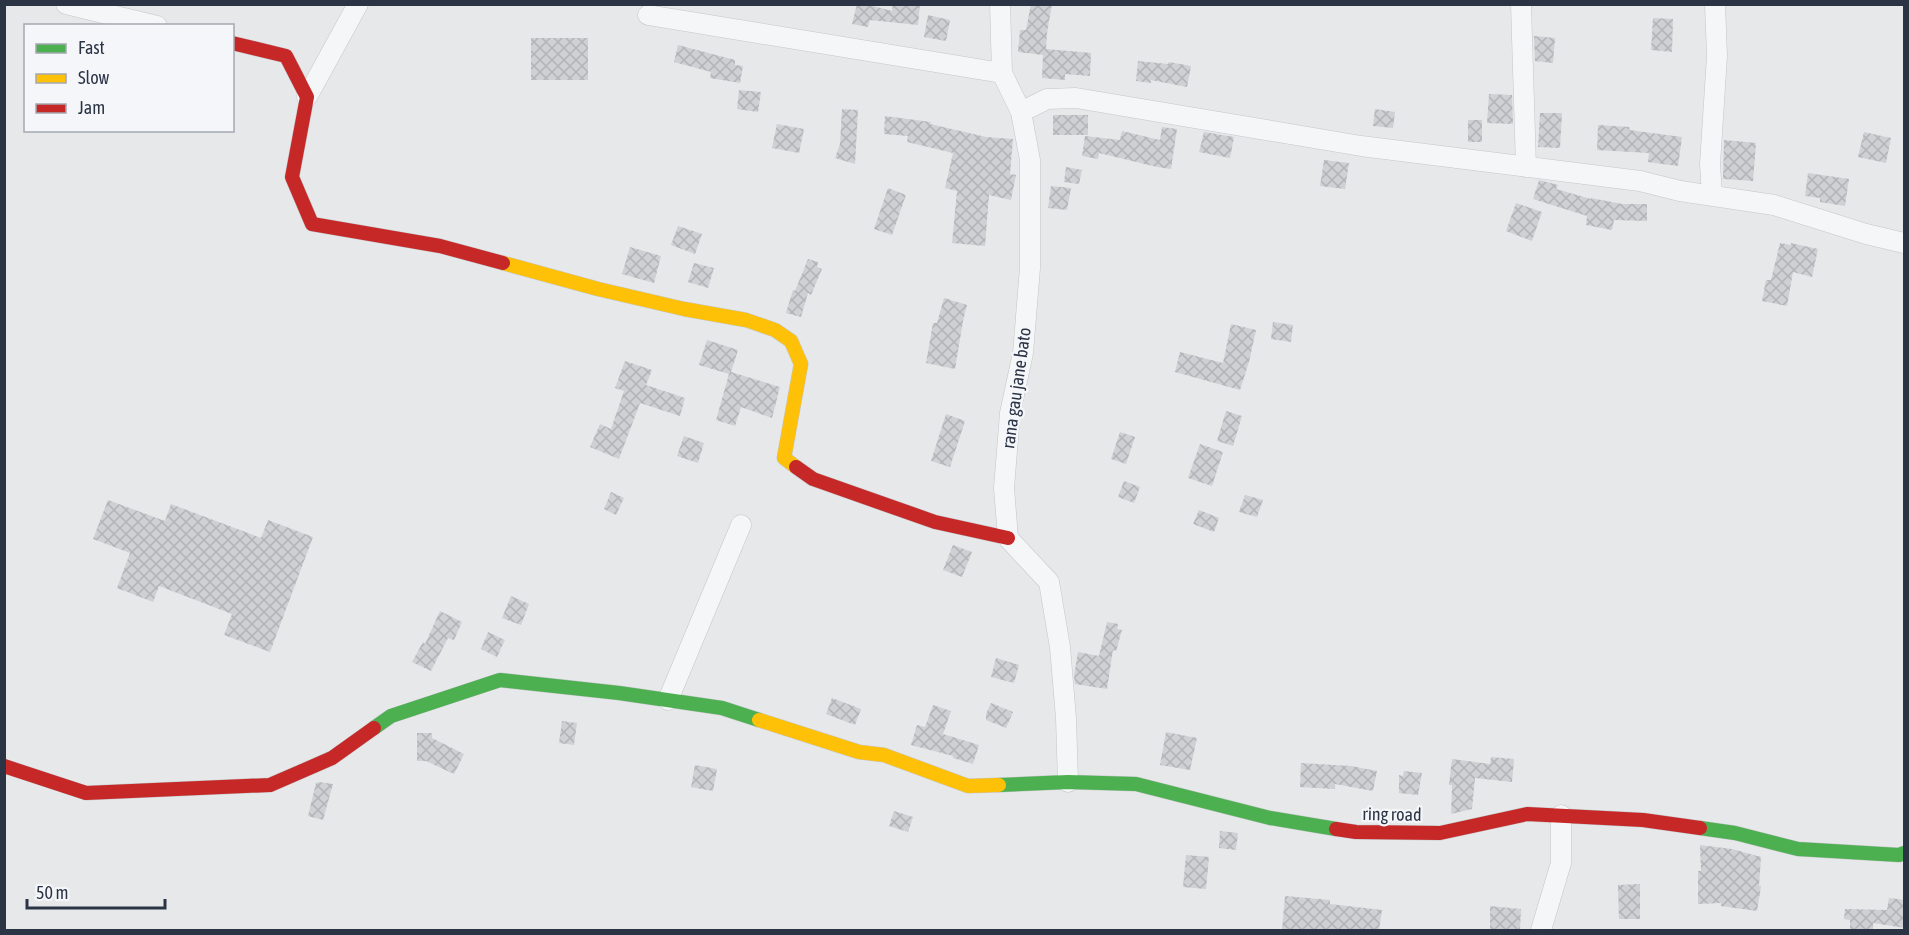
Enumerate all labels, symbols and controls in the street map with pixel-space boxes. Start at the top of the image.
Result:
legend [24,24,234,132]
text: Fast [78,37,105,58]
text: Slow [78,67,109,88]
text: Jam [78,97,105,118]
street label: rana gau jane bato [997,326,1035,450]
street label: ring road [1362,803,1422,825]
scale bar [27,872,165,910]
text: 50 m [36,882,68,903]

